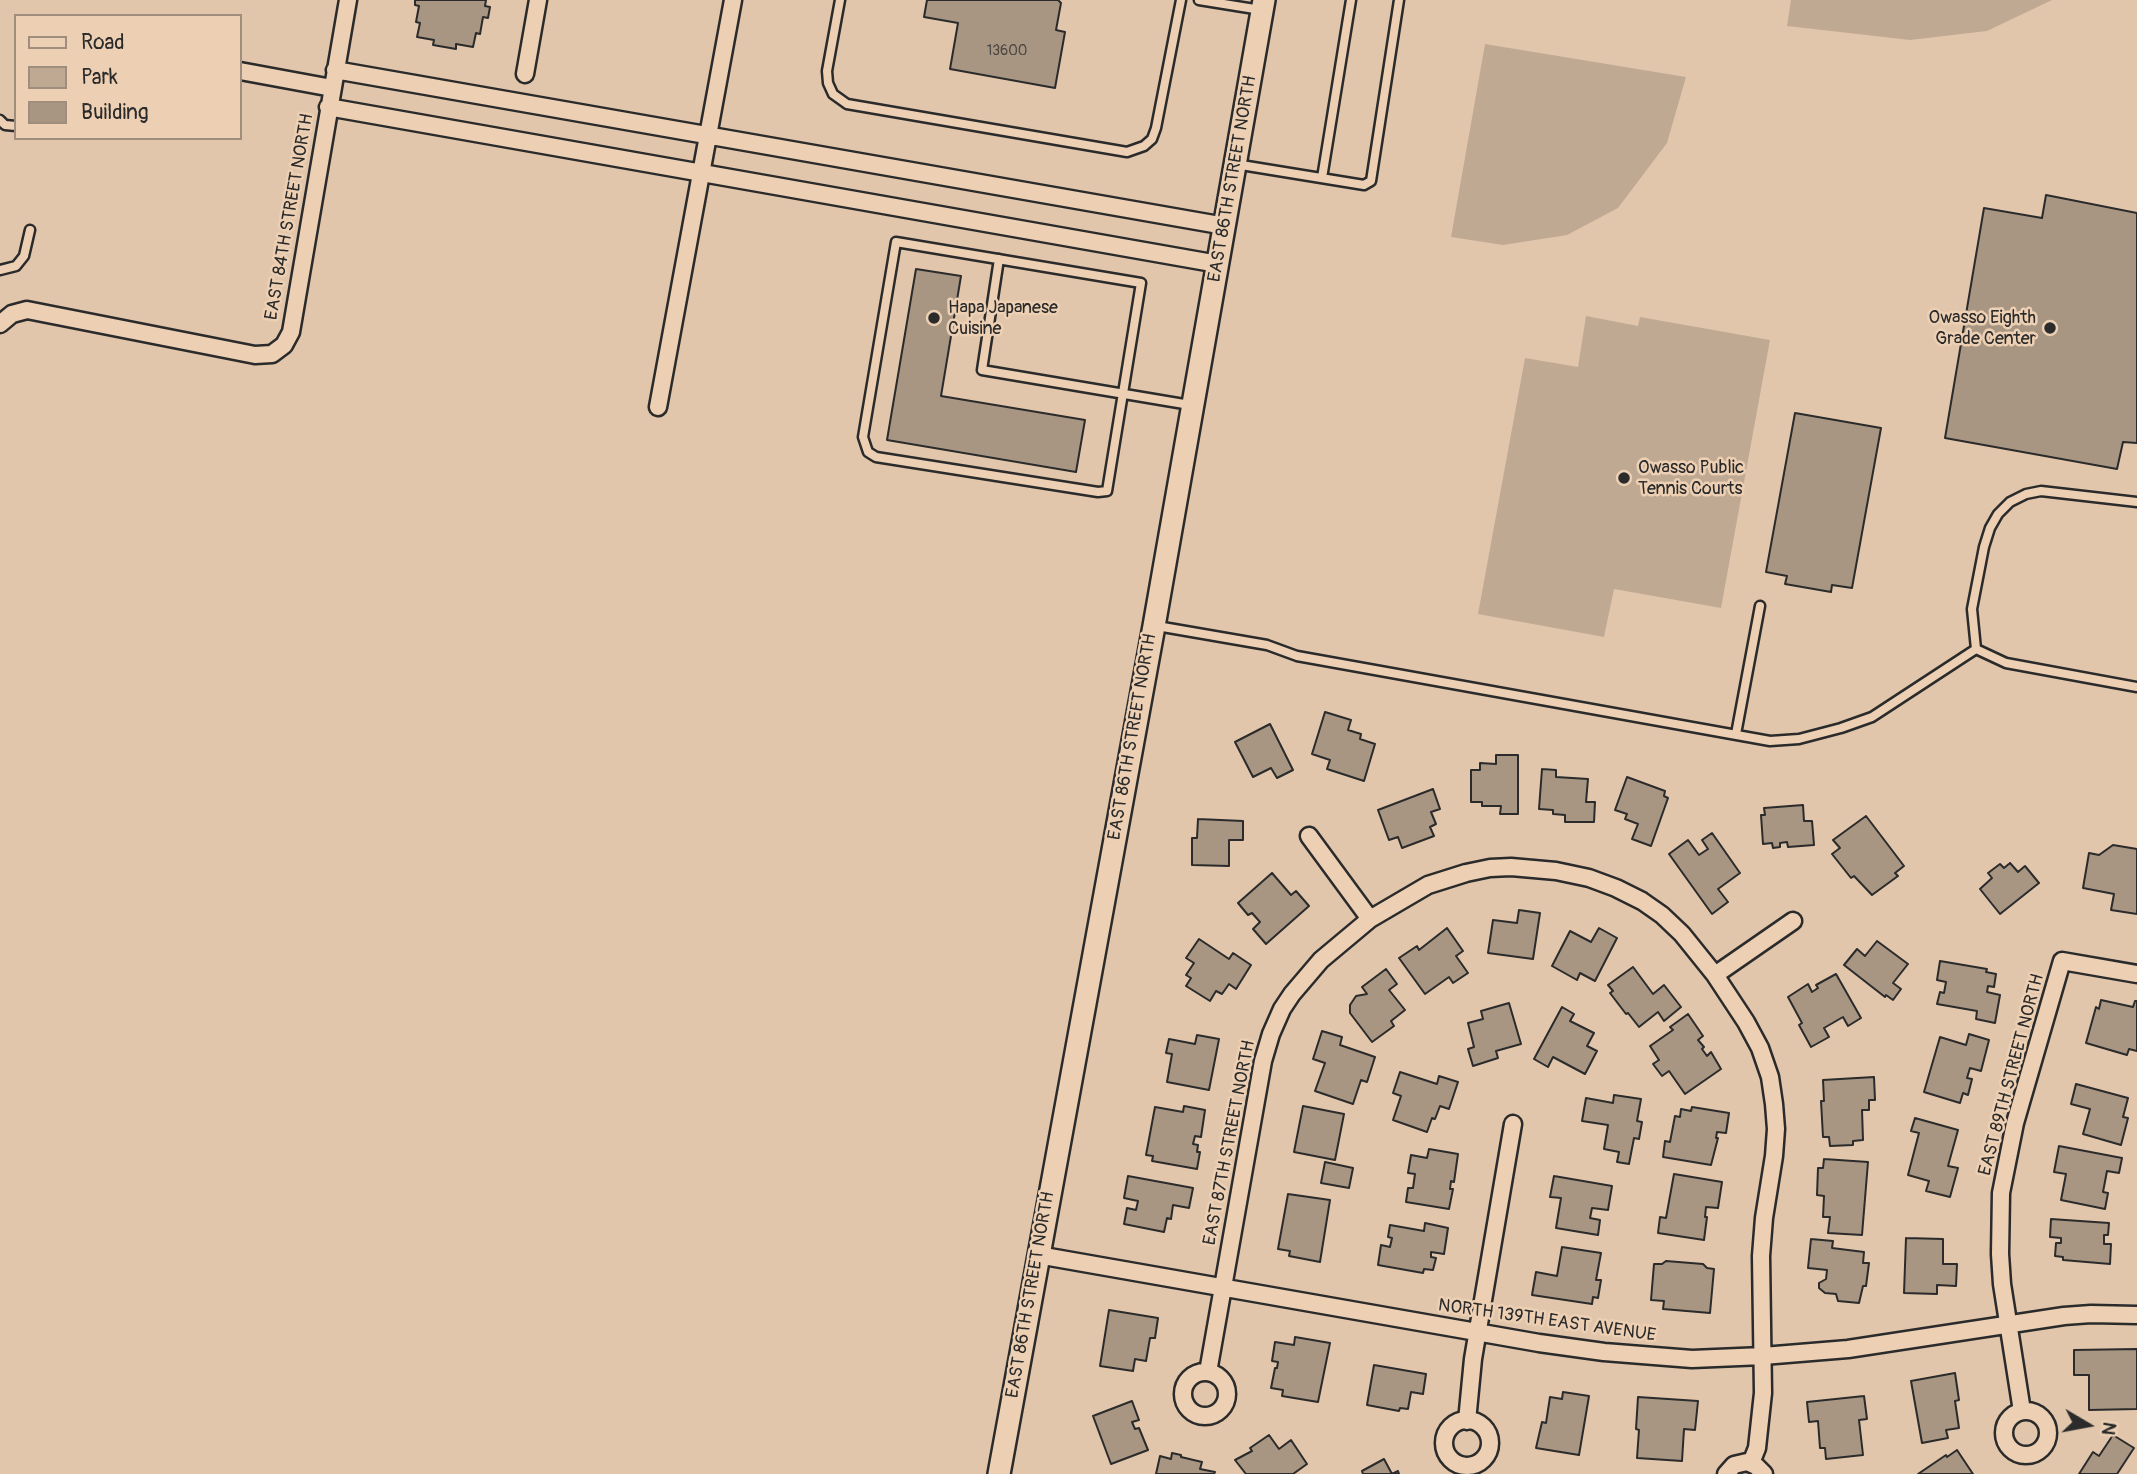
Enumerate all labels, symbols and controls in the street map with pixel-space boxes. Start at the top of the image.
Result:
legend [14,14,242,140]
text: Road [81,29,125,56]
house number: 13600 [987,43,1027,59]
text: Park [81,64,118,91]
street label: EAST 86TH STREET NORTH [1204,74,1262,284]
text: Building [81,99,148,126]
street label: EAST 84TH STREET NORTH [261,112,319,322]
place label: Hapa Japanese Cuisine [948,297,1058,340]
place label: Owasso Eighth Grade Center [1928,307,2036,350]
marker: Hapa Japanese Cuisine [926,310,942,326]
marker: Owasso Eighth Grade Center [2042,320,2058,336]
place label: Owasso Public Tennis Courts [1638,457,1744,500]
marker: Owasso Public Tennis Courts [1616,470,1632,486]
street label: EAST 86TH STREET NORTH [1104,632,1162,842]
street label: EAST 89TH STREET NORTH [1975,972,2049,1178]
street label: EAST 87TH STREET NORTH [1200,1039,1260,1247]
street label: EAST 86TH STREET NORTH [1002,1190,1060,1400]
street label: NORTH 139TH EAST AVENUE [1437,1295,1657,1347]
north arrow [2053,1390,2123,1460]
text: N [2096,1420,2122,1437]

